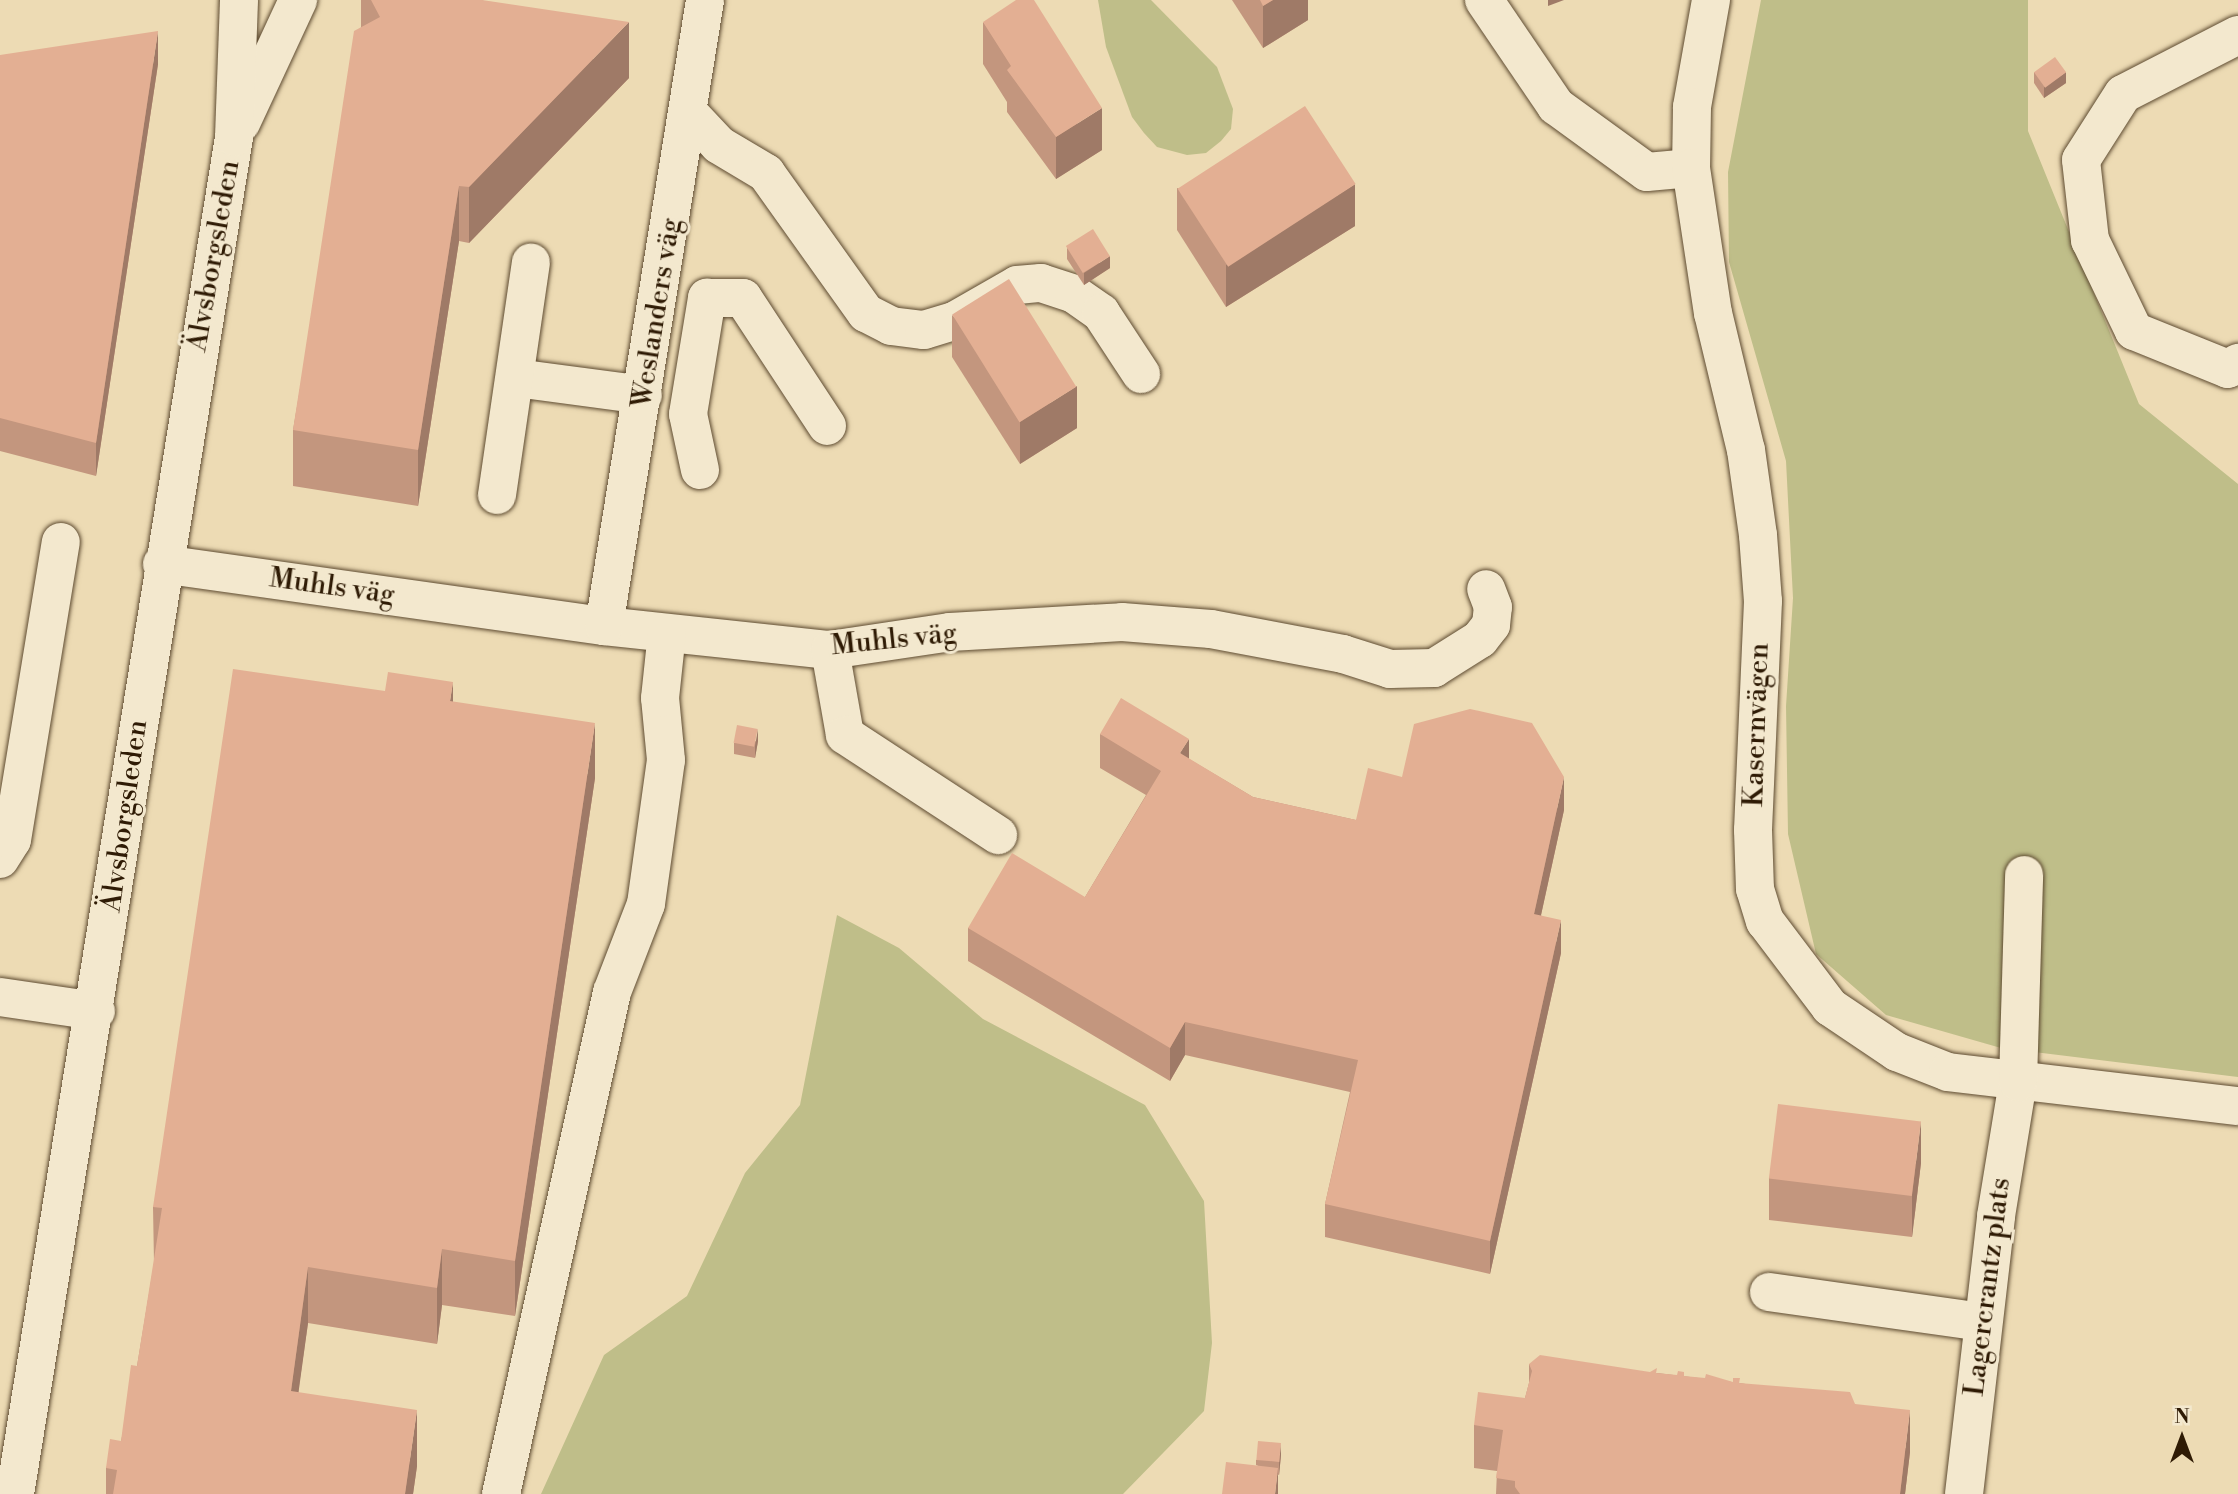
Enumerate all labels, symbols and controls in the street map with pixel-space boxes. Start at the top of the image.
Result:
street label: Älvsborgsleden [181,158,247,354]
street label: Weslanders väg [625,216,689,410]
street label: Muhls väg [267,562,397,612]
street label: Muhls väg [829,617,959,663]
street label: Kasernvägen [1737,642,1777,808]
street label: Älvsborgsleden [95,718,155,914]
street label: Lagercrantz plats [1958,1176,2018,1398]
north arrow [2147,1403,2217,1473]
text: N [2174,1405,2190,1429]

